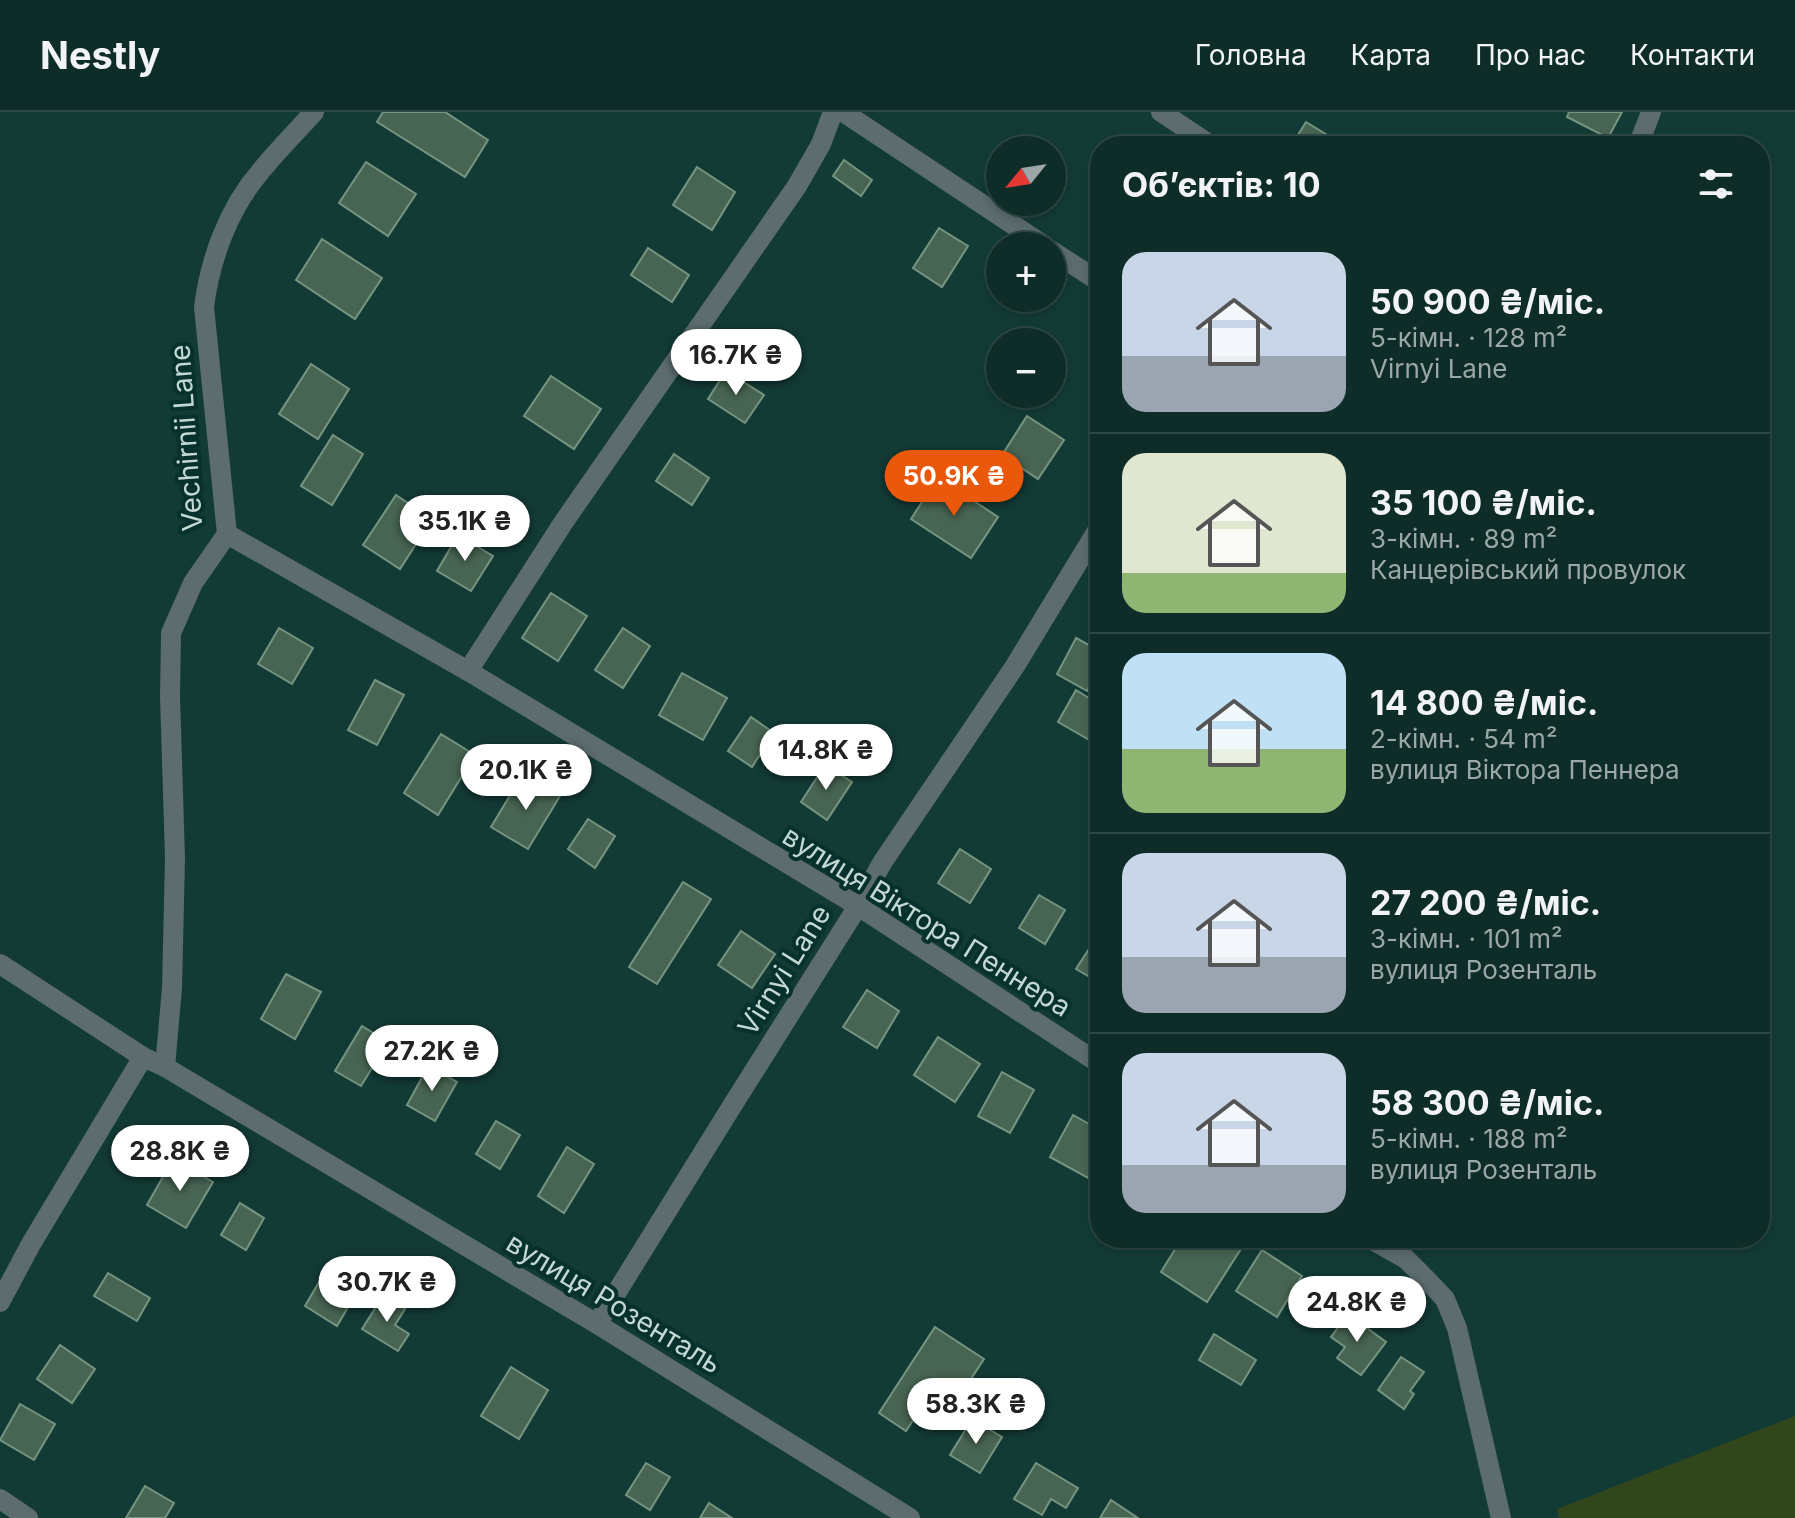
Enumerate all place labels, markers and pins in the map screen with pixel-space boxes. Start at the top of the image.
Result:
pin: 16.7K ₴ [662,329,810,397]
pin: 50.9K ₴ [880,450,1028,518]
pin: 35.1K ₴ [391,495,539,563]
pin: 14.8K ₴ [752,724,900,792]
pin: 20.1K ₴ [452,744,600,812]
pin: 27.2K ₴ [358,1025,506,1093]
pin: 28.8K ₴ [106,1125,254,1193]
pin: 30.7K ₴ [313,1256,461,1324]
pin: 24.8K ₴ [1283,1276,1431,1344]
pin: 58.3K ₴ [902,1378,1050,1446]

